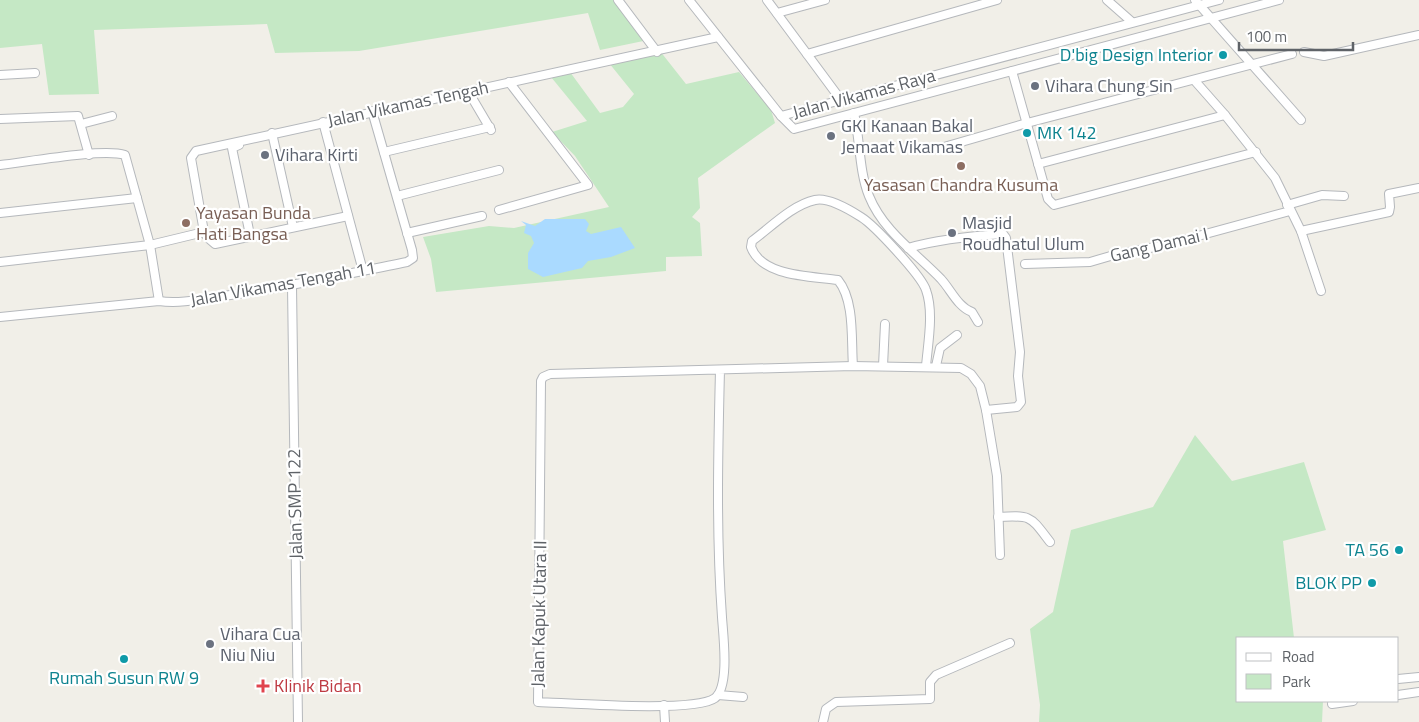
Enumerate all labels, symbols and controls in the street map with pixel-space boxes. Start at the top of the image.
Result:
scale bar [1239,20,1353,52]
text: 100 m [1246,25,1287,48]
place label: D'big Design Interior [1060,41,1213,68]
marker: D'big Design Interior [1217,49,1229,61]
street label: Jalan Vikamas Raya [789,61,938,126]
place label: Vihara Chung Sin [1045,72,1173,99]
street label: Jalan Vikamas Tengah [325,73,491,134]
marker: Vihara Chung Sin [1029,80,1041,92]
place label: GKI Kanaan Bakal Jemaat Vikamas [841,112,973,160]
place label: MK 142 [1037,119,1097,146]
marker: MK 142 [1021,127,1033,139]
marker: GKI Kanaan Bakal Jemaat Vikamas [825,130,837,142]
place label: Vihara Kirti [275,141,358,168]
marker: Vihara Kirti [259,149,271,161]
marker: Yasasan Chandra Kusuma [955,160,967,172]
place label: Yasasan Chandra Kusuma [864,171,1058,198]
place label: Yayasan Bunda Hati Bangsa [196,199,311,247]
place label: Masjid Roudhatul Ulum [962,209,1085,257]
marker: Yayasan Bunda Hati Bangsa [180,217,192,229]
street label: Gang Damai I [1107,220,1211,269]
marker: Masjid Roudhatul Ulum [946,227,958,239]
street label: Jalan Vikamas Tengah 11 [188,254,378,313]
street label: Jalan SMP 122 [280,448,309,560]
place label: TA 56 [1346,536,1389,563]
street label: Jalan Kapuk Utara II [524,540,553,688]
marker: TA 56 [1393,544,1405,556]
place label: BLOK PP [1295,569,1362,596]
marker: BLOK PP [1366,577,1378,589]
place label: Vihara Cua Niu Niu [220,620,300,668]
legend [1236,637,1399,702]
marker: Vihara Cua Niu Niu [204,638,216,650]
text: Road [1282,645,1314,668]
marker: Rumah Susun RW 9 [118,653,130,665]
place label: Rumah Susun RW 9 [49,664,199,691]
text: Park [1282,670,1311,693]
place label: Klinik Bidan [274,672,362,699]
marker: Klinik Bidan [256,679,270,693]

